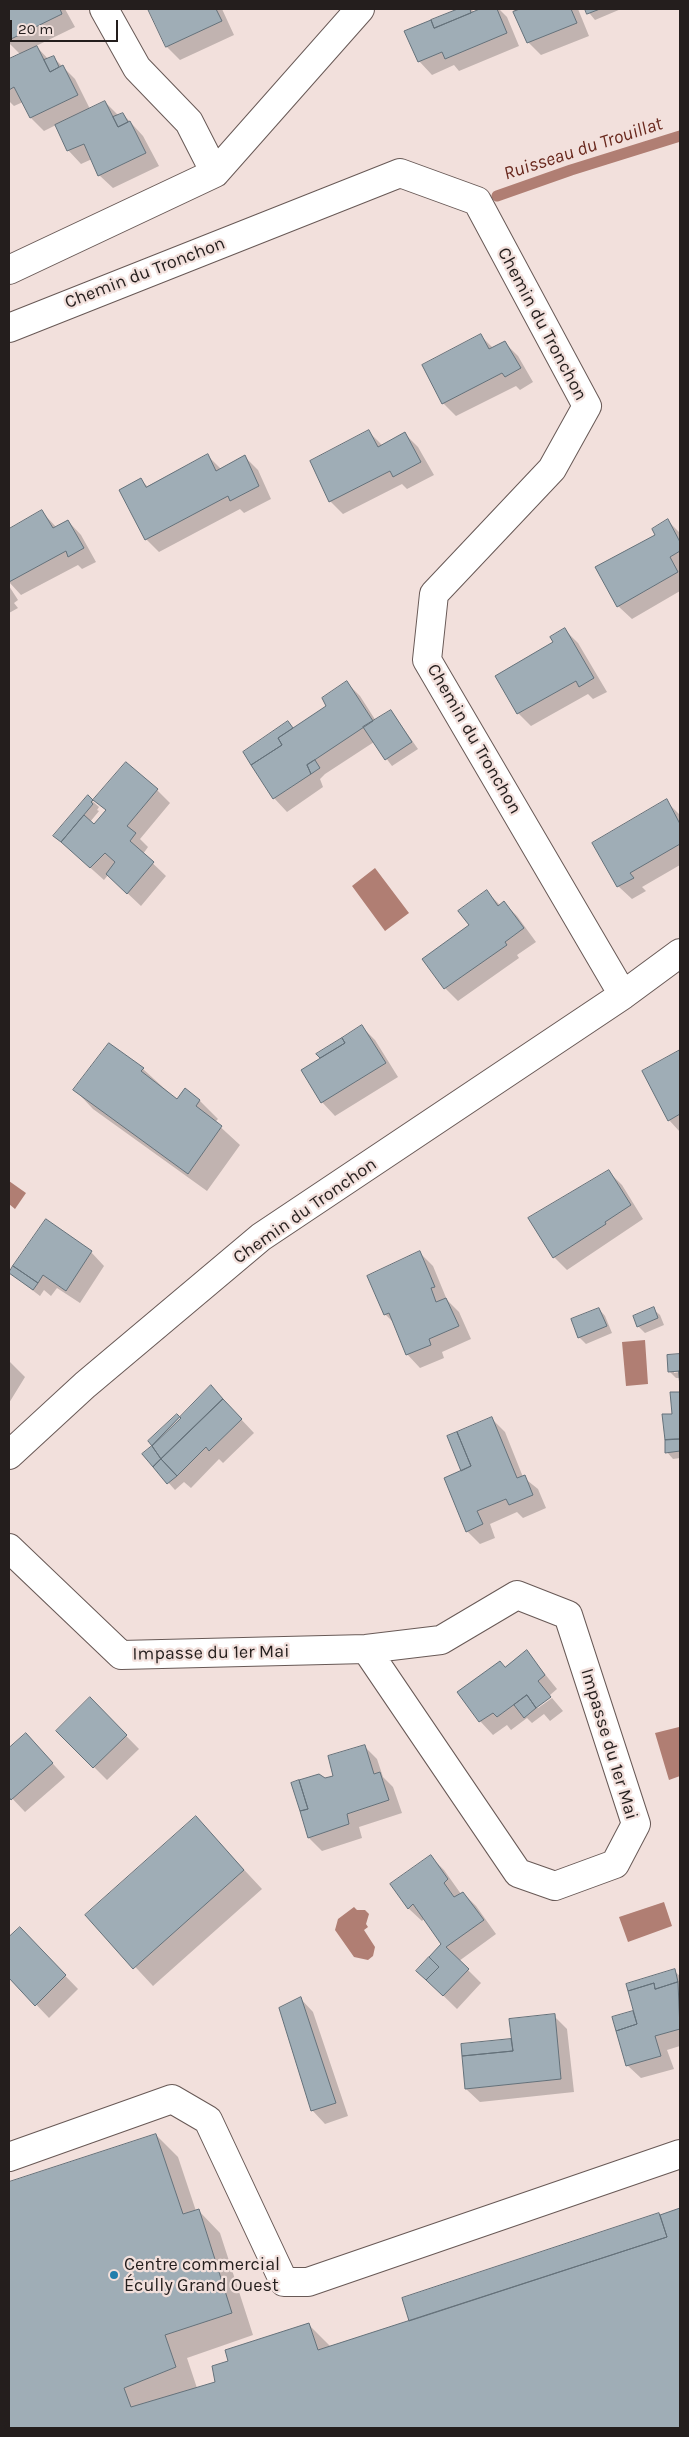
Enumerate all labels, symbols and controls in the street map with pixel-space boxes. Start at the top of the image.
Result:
scale bar [12,10,120,42]
text: 20 m [18,20,53,38]
water label: Ruisseau du Trouillat [501,113,665,185]
street label: Chemin du Tronchon [62,232,228,314]
street label: Chemin du Tronchon [493,244,591,404]
street label: Chemin du Tronchon [422,660,526,818]
street label: Chemin du Tronchon [229,1153,381,1269]
street label: Impasse du 1er Mai [132,1641,290,1665]
street label: Impasse du 1er Mai [576,1666,642,1822]
place label: Centre commercial Écully Grand Ouest [124,2254,280,2296]
marker: Centre commercial Écully Grand Ouest [108,2269,120,2281]

